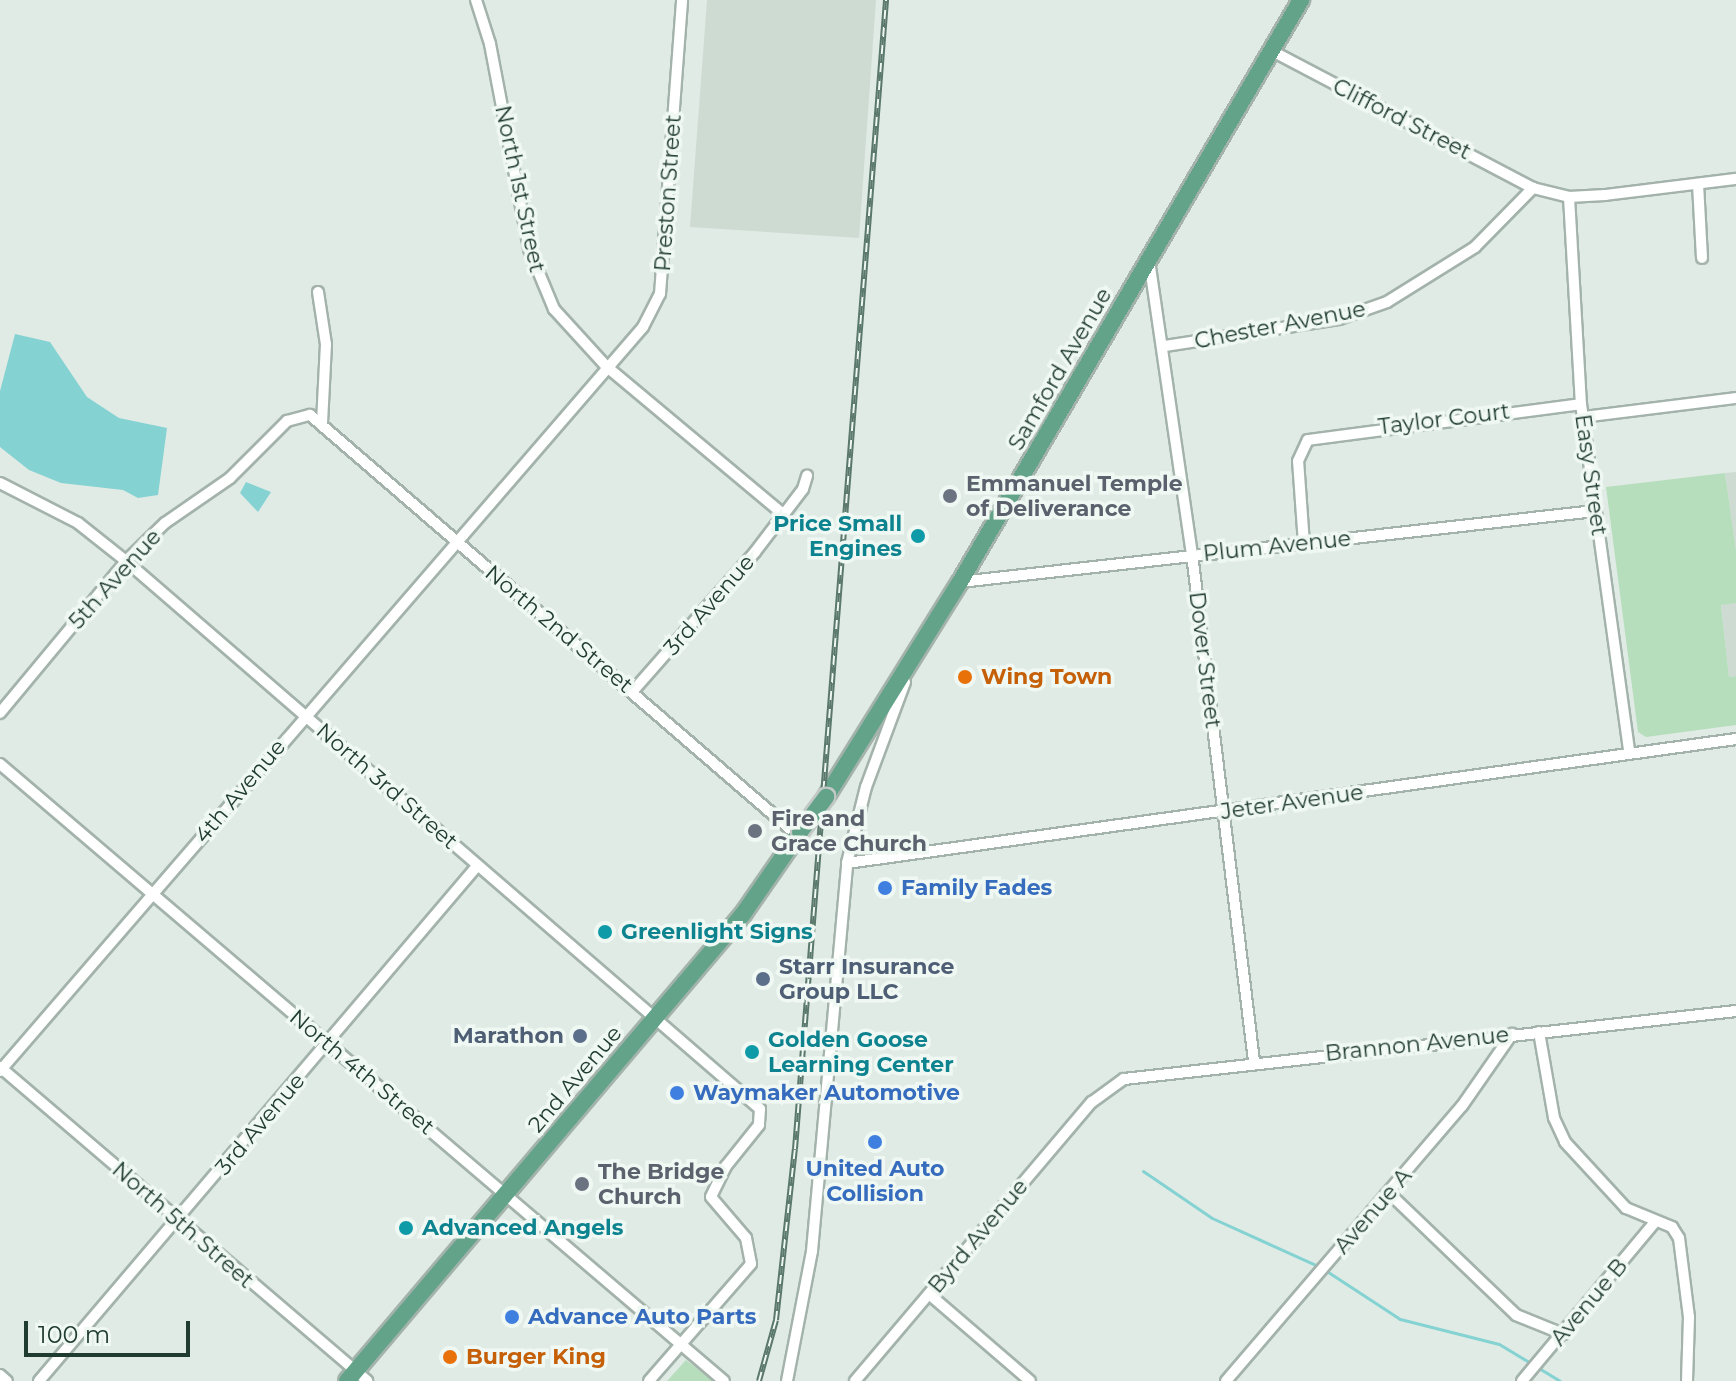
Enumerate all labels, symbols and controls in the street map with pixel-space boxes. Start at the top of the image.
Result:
street label: Clifford Street [1328,73,1476,165]
street label: North 1st Street [489,103,551,275]
street label: Preston Street [649,114,687,272]
street label: Samford Avenue [1003,283,1117,455]
street label: Chester Avenue [1192,295,1368,355]
street label: Taylor Court [1377,398,1511,440]
street label: Easy Street [1569,413,1613,537]
place label: Emmanuel Temple of Deliverance [966,470,1183,522]
marker: Emmanuel Temple of Deliverance [941,487,959,505]
place label: Price Small Engines [773,510,902,562]
street label: 5th Avenue [63,524,167,634]
street label: Plum Avenue [1202,525,1352,567]
marker: Price Small Engines [909,527,927,545]
street label: 3rd Avenue [658,549,760,661]
street label: North 2nd Street [480,559,638,699]
street label: Dover Street [1184,590,1226,730]
place label: Wing Town [981,664,1112,690]
marker: Wing Town [956,668,974,686]
street label: North 3rd Street [311,717,463,855]
street label: 4th Avenue [189,734,291,848]
street label: Jeter Avenue [1219,779,1365,825]
place label: Fire and Grace Church [771,805,927,856]
marker: Fire and Grace Church [746,822,764,840]
place label: Family Fades [901,875,1052,901]
marker: Family Fades [876,879,894,897]
place label: Greenlight Signs [621,919,813,945]
marker: Greenlight Signs [596,923,614,941]
place label: Starr Insurance Group LLC [779,953,954,1004]
marker: Starr Insurance Group LLC [754,970,772,988]
street label: North 4th Street [284,1004,440,1140]
street label: 2nd Avenue [523,1020,627,1138]
street label: Brannon Avenue [1324,1021,1510,1067]
place label: Marathon [453,1023,564,1049]
place label: Golden Goose Learning Center [768,1026,954,1078]
marker: Marathon [571,1027,589,1045]
marker: Golden Goose Learning Center [743,1043,761,1061]
street label: 3rd Avenue [210,1068,310,1180]
place label: Waymaker Automotive [693,1080,960,1106]
marker: Waymaker Automotive [668,1084,686,1102]
marker: United Auto Collision [866,1133,884,1151]
place label: United Auto Collision [805,1155,945,1206]
street label: North 5th Street [107,1156,259,1294]
place label: The Bridge Church [598,1158,724,1210]
street label: Avenue A [1329,1163,1417,1259]
street label: Byrd Avenue [923,1174,1033,1298]
marker: The Bridge Church [573,1175,591,1193]
place label: Advanced Angels [422,1215,623,1241]
marker: Advanced Angels [397,1219,415,1237]
street label: Avenue B [1545,1253,1633,1351]
place label: Advance Auto Parts [528,1304,756,1330]
scale bar [28,1305,194,1355]
marker: Advance Auto Parts [503,1308,521,1326]
text: 100 m [38,1320,110,1349]
place label: Burger King [466,1344,606,1370]
marker: Burger King [441,1348,459,1366]

